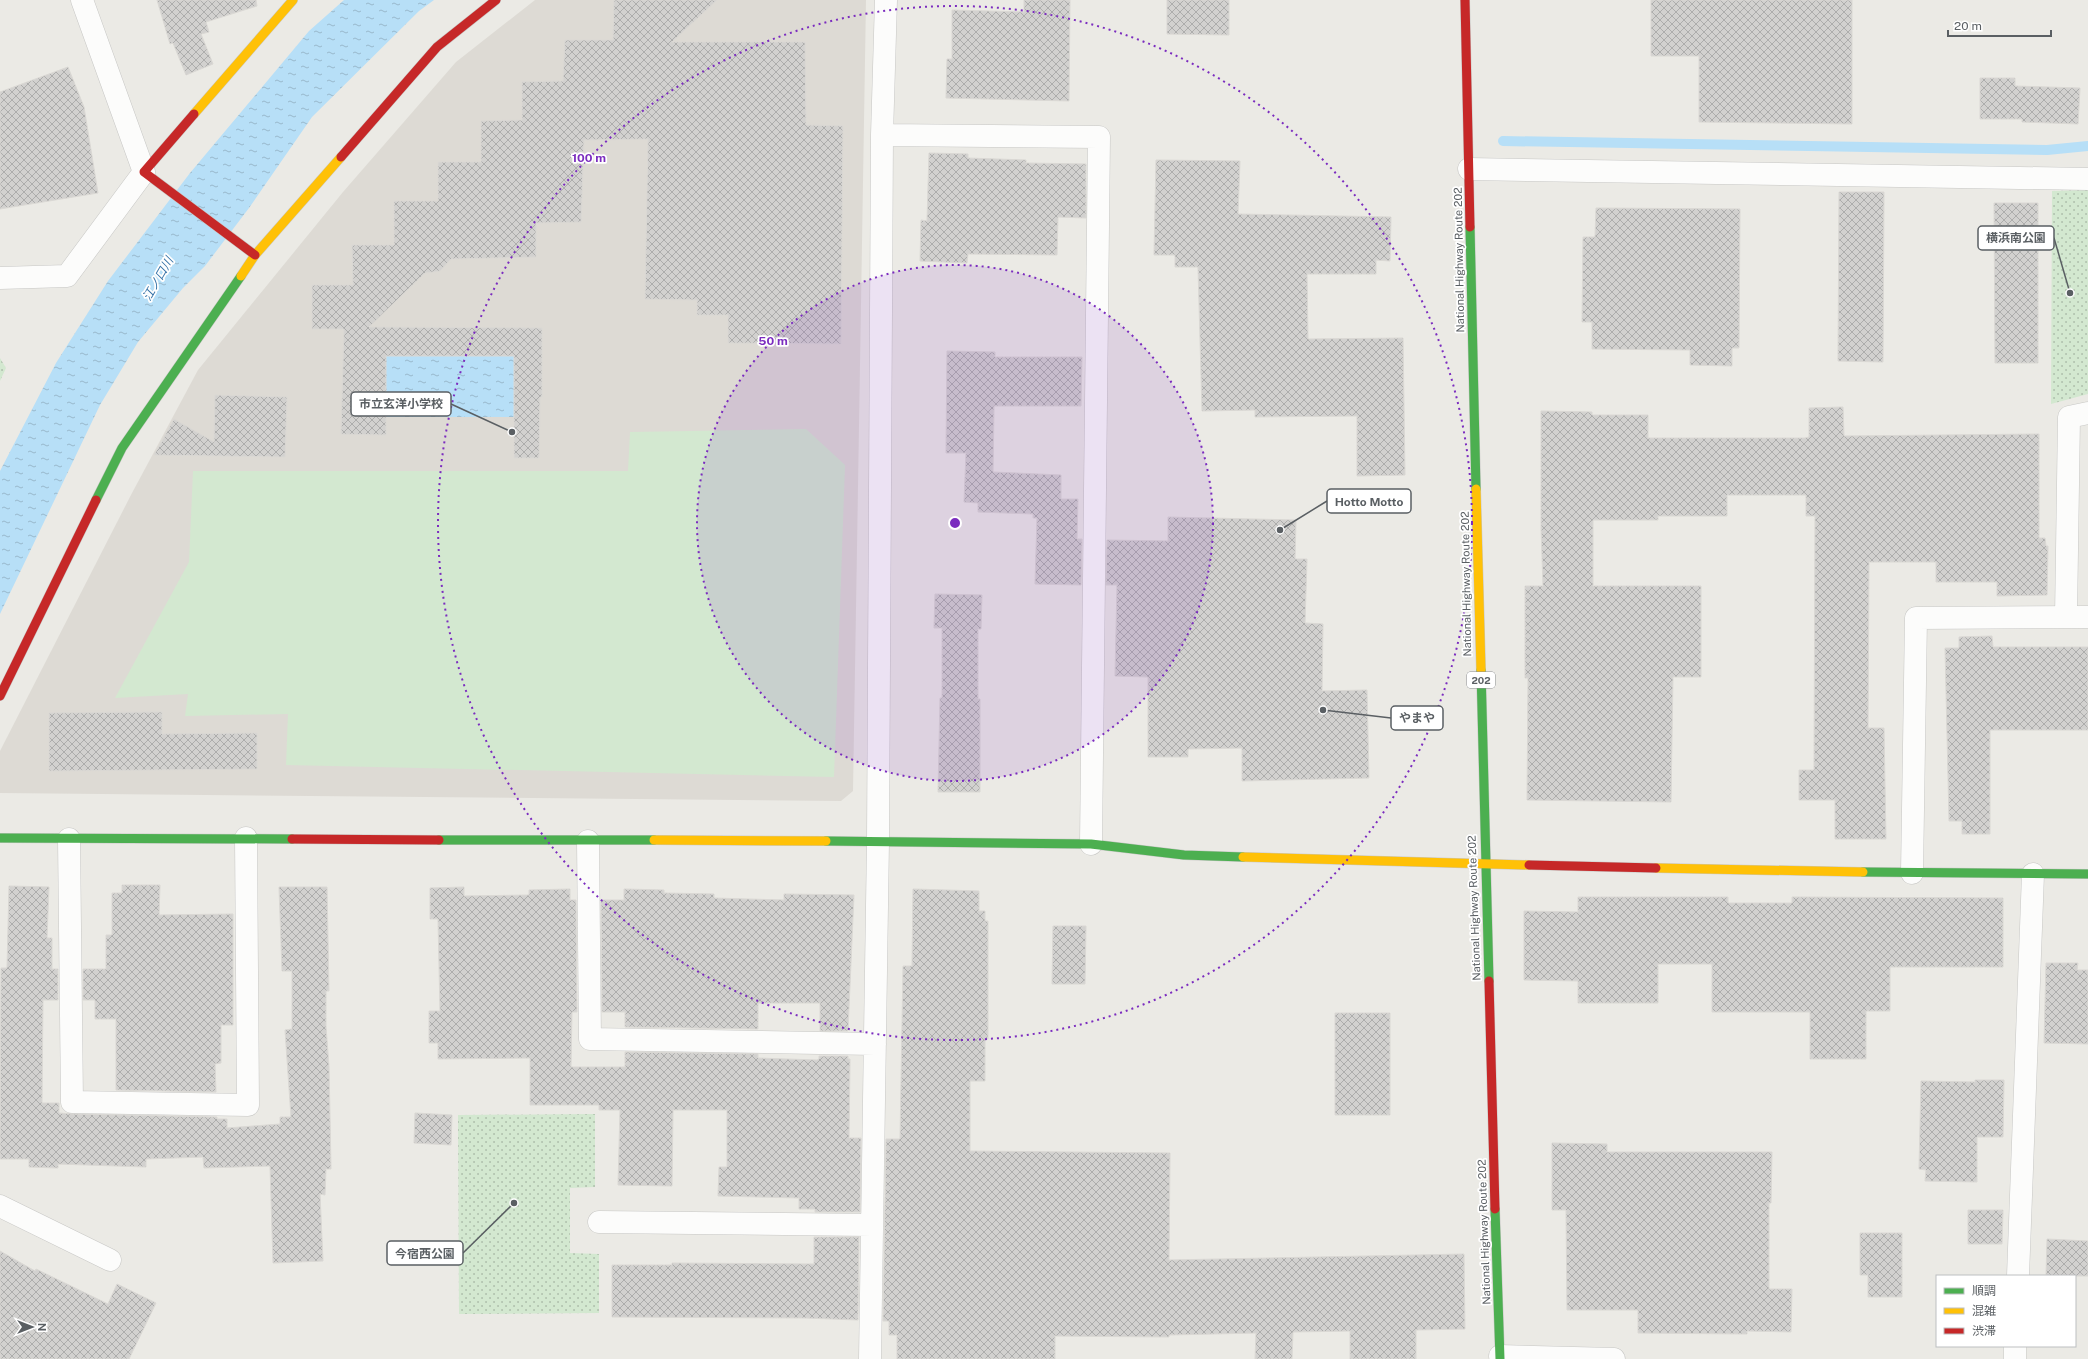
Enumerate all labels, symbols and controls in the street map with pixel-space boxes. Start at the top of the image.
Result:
scale bar [1948,12,2051,38]
text: 20 m [1954,19,1982,33]
text: 100 m [572,151,606,165]
street label: National Highway Route 202 [1452,187,1466,333]
callout: 横浜南公園 [1978,226,2054,250]
text: 横浜南公園 [1986,231,2046,245]
water label: 江ノ口川 [140,253,177,303]
text: 50 m [758,334,788,348]
callout: 市立玄洋小学校 [351,392,451,416]
text: 市立玄洋小学校 [359,397,443,411]
callout: Hotto Motto [1327,489,1411,513]
text: Hotto Motto [1335,495,1403,509]
street label: National Highway Route 202 [1459,511,1473,657]
centre of rings [948,516,962,530]
road number: 202 [1467,672,1495,688]
callout: やまや [1391,706,1443,730]
text: やまや [1399,711,1435,725]
street label: National Highway Route 202 [1465,835,1483,981]
street label: National Highway Route 202 [1475,1159,1493,1305]
callout: 今宿西公園 [387,1241,463,1265]
text: 今宿西公園 [395,1247,455,1261]
legend [1936,1275,2076,1347]
text: 順調 [1972,1284,1996,1298]
text: 混雑 [1972,1304,1996,1318]
north arrow [12,1307,52,1347]
text: N [36,1323,48,1331]
text: 渋滞 [1972,1324,1996,1338]

